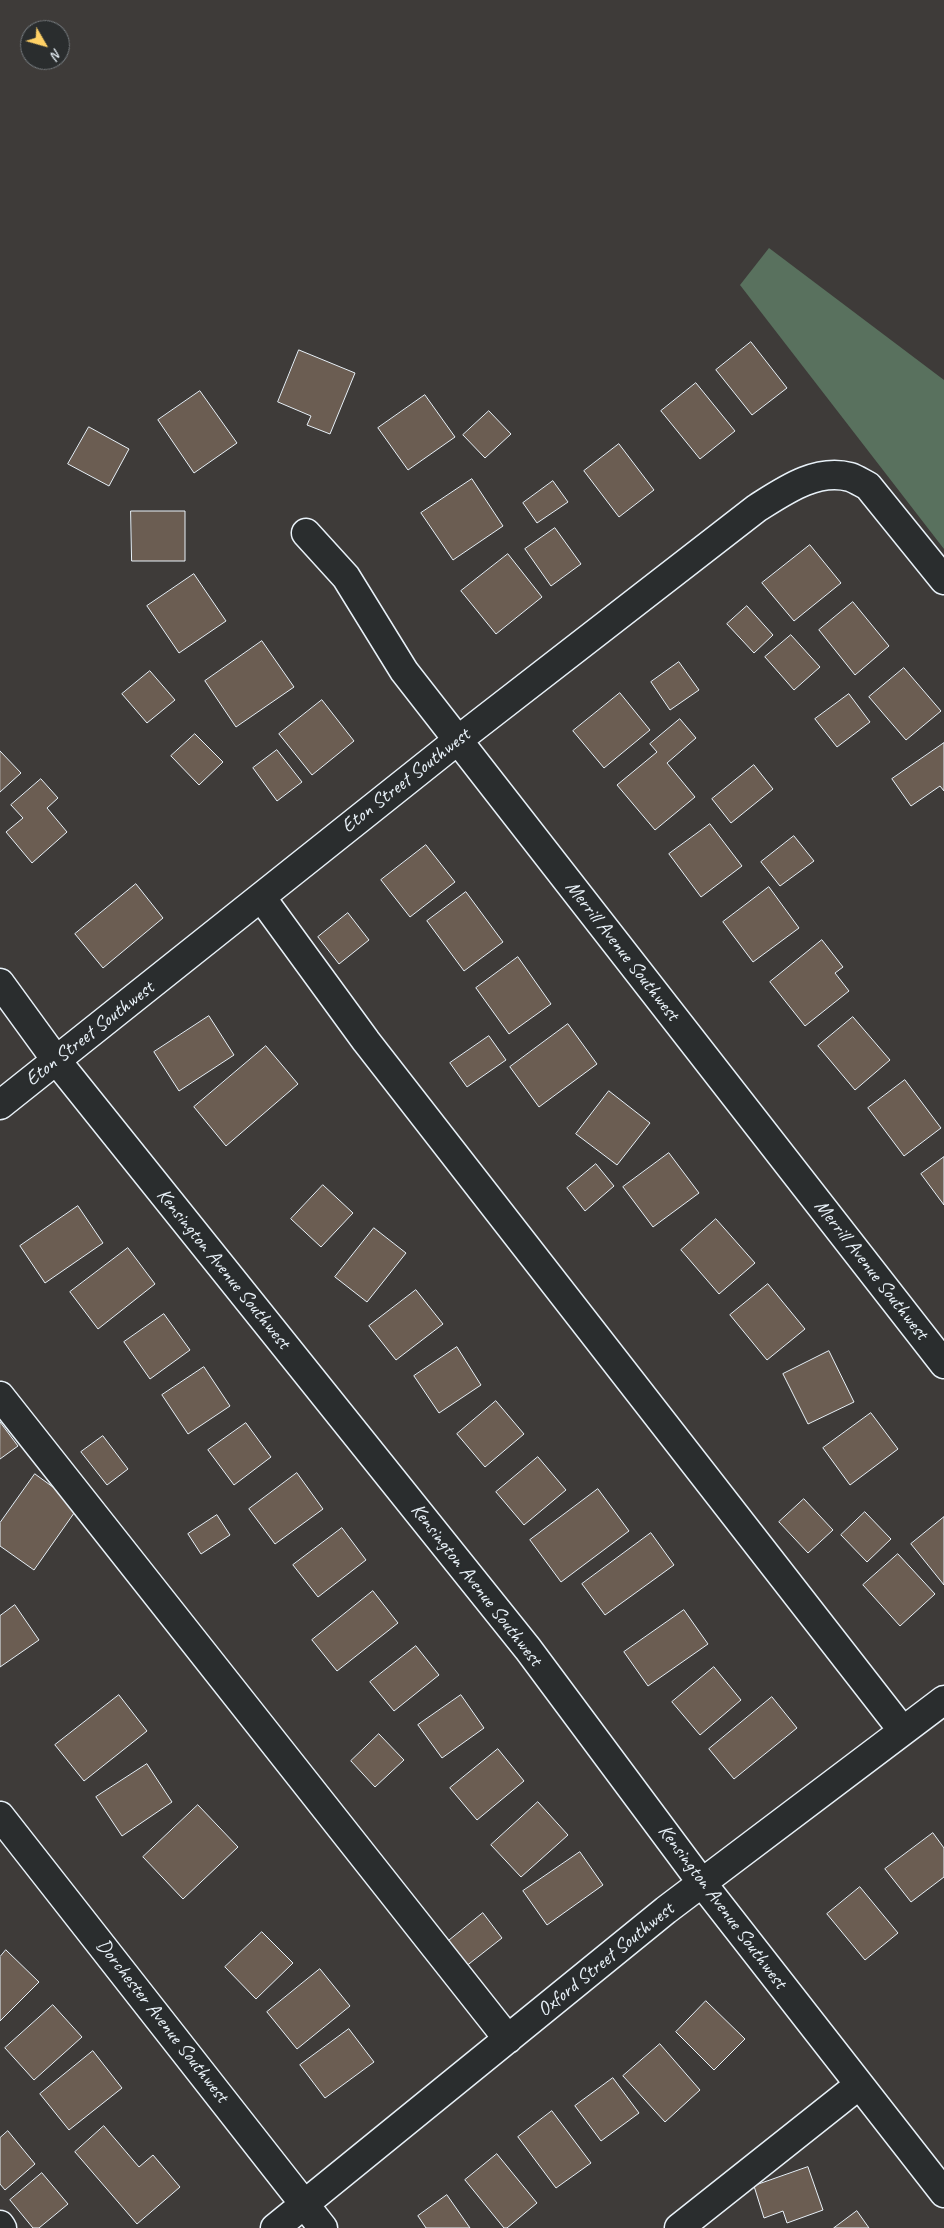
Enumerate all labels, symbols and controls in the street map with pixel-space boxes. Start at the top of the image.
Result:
north arrow [20,20,70,70]
text: N [47,45,66,63]
street label: Eton Street Southwest [337,723,475,839]
street label: Merrill Avenue Southwest [560,876,684,1026]
street label: Eton Street Southwest [21,976,159,1092]
street label: Kensington Avenue Southwest [151,1184,295,1354]
street label: Merrill Avenue Southwest [809,1195,933,1345]
street label: Kensington Avenue Southwest [405,1499,547,1671]
street label: Kensington Avenue Southwest [652,1820,792,1994]
street label: Oxford Street Southwest [533,1898,679,2022]
street label: Dorchester Avenue Southwest [91,1934,233,2108]

